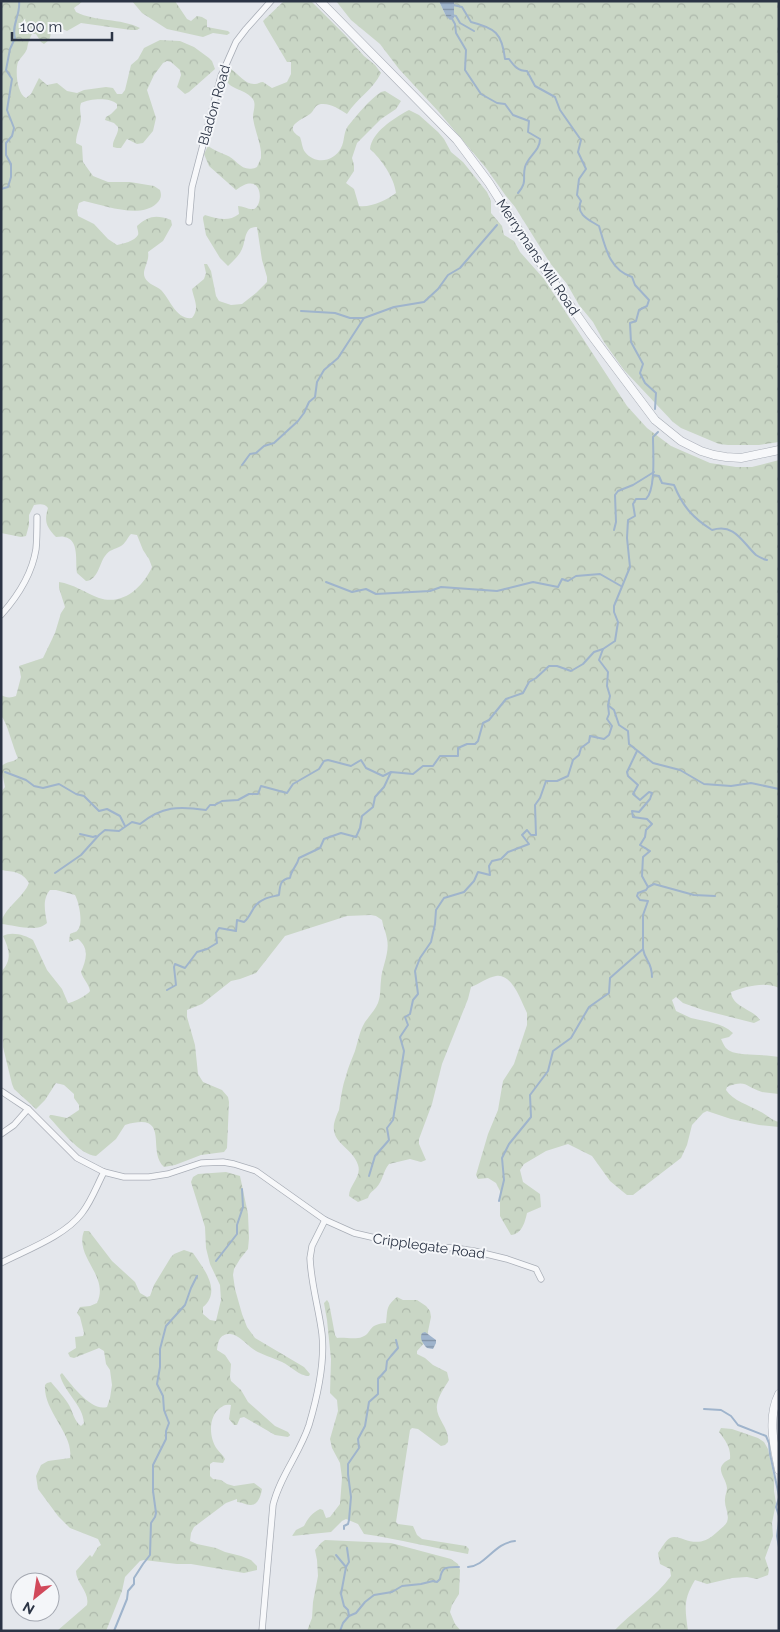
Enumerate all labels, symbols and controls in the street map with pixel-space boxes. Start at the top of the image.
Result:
scale bar [12,10,112,42]
text: 100 m [20,18,62,36]
street label: Bladon Road [195,63,233,147]
street label: Merrymans Mill Road [493,196,583,318]
street label: Cripplegate Road [372,1230,486,1262]
north arrow [10,1572,60,1622]
text: N [20,1599,37,1618]

